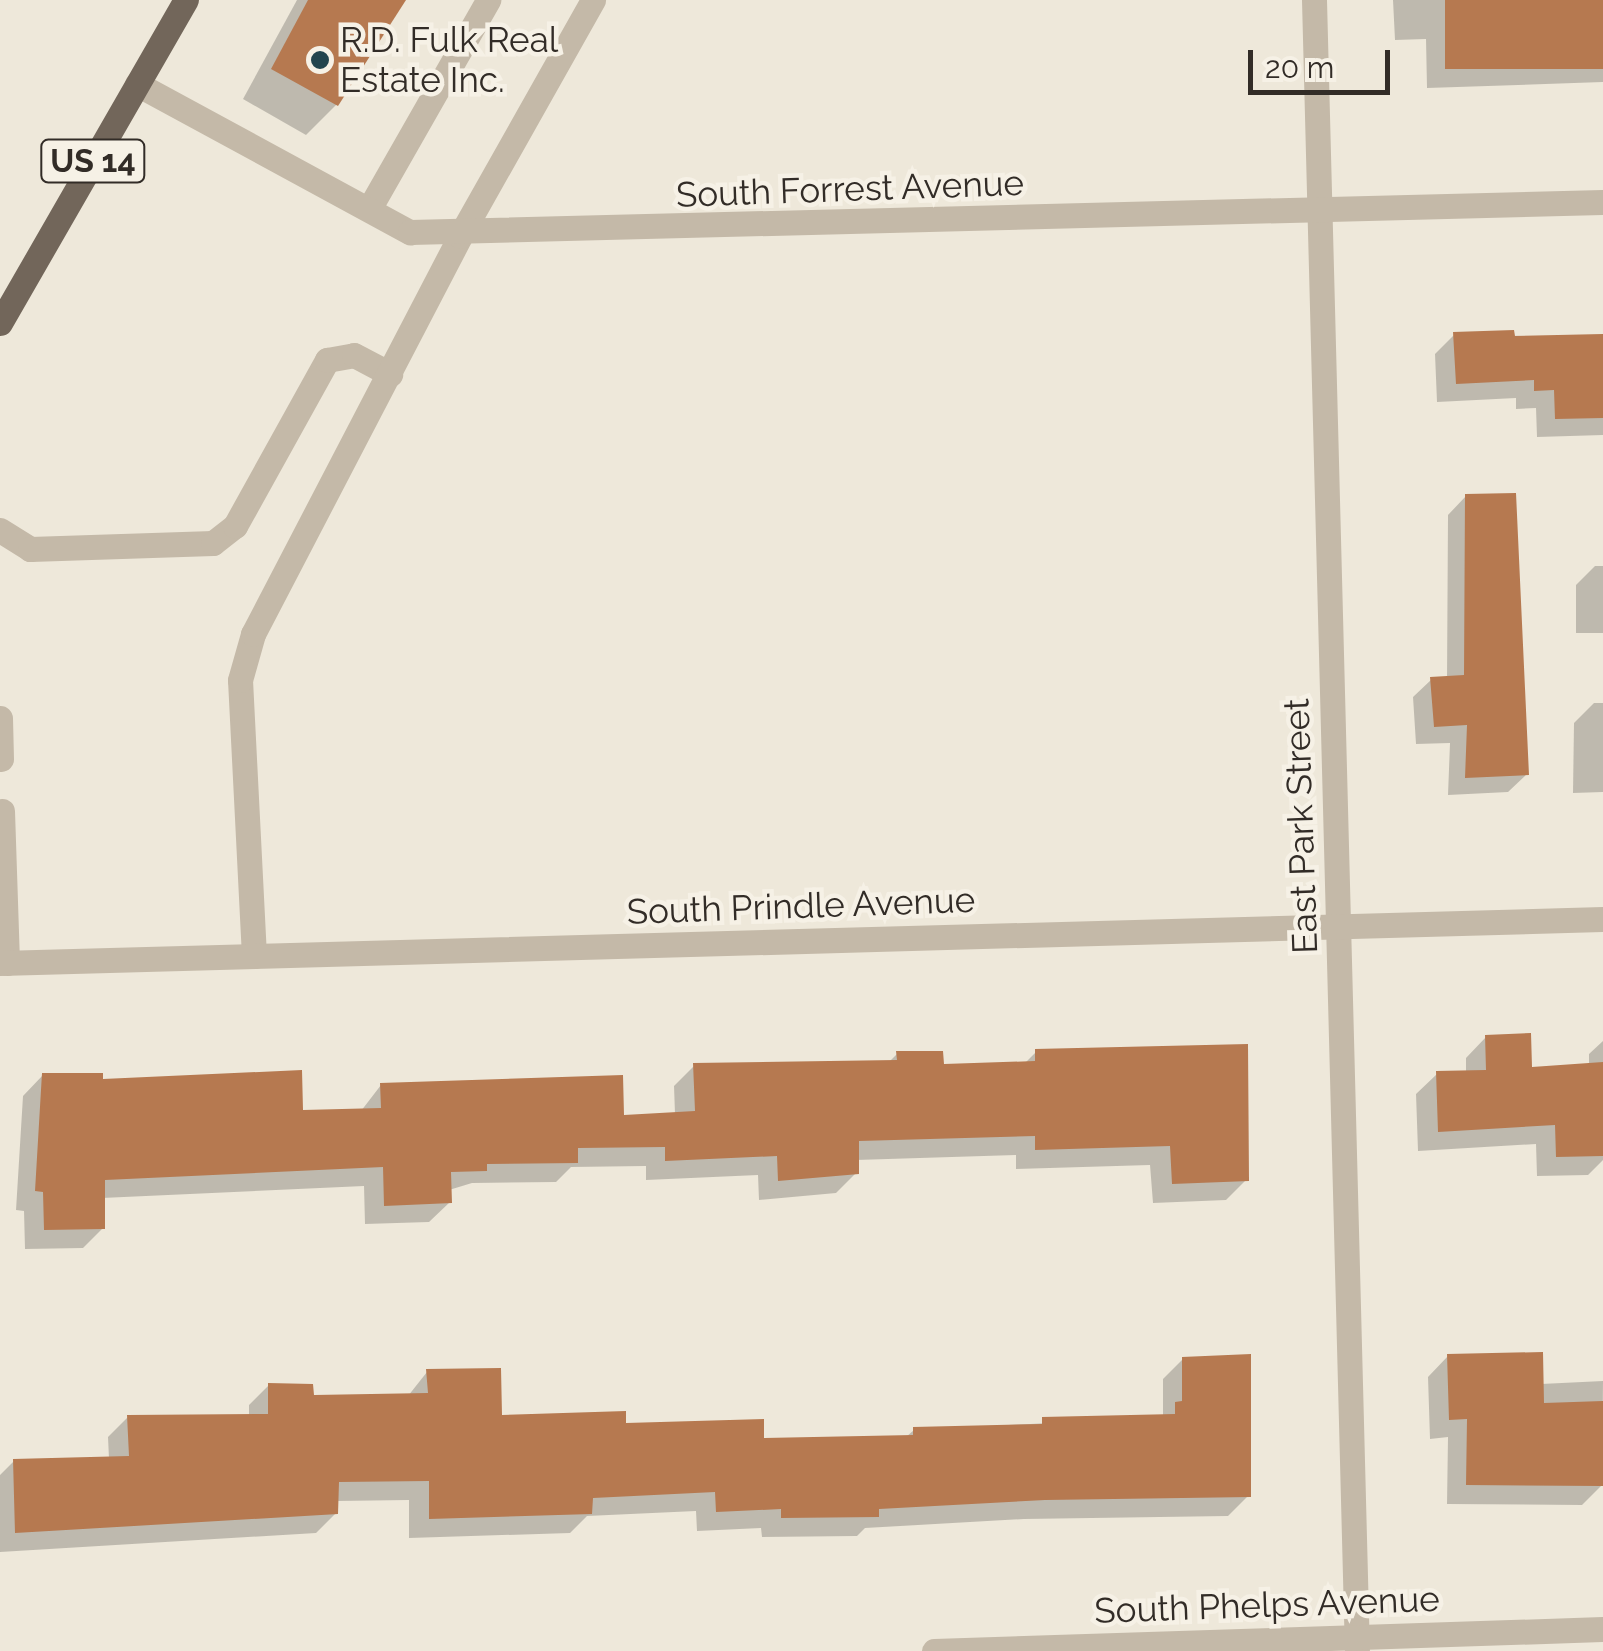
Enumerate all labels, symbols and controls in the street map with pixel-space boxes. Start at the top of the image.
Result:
place label: R.D. Fulk Real Estate Inc. [340,19,558,101]
scale bar [1253,30,1396,92]
marker: R.D. Fulk Real Estate Inc. [309,49,331,71]
text: 20 m [1265,50,1334,85]
road number: US 14 [38,134,148,188]
street label: South Forrest Avenue [675,162,1025,216]
street label: East Park Street [1276,698,1326,954]
street label: South Prindle Avenue [626,879,976,933]
street label: South Phelps Avenue [1093,1578,1441,1632]

